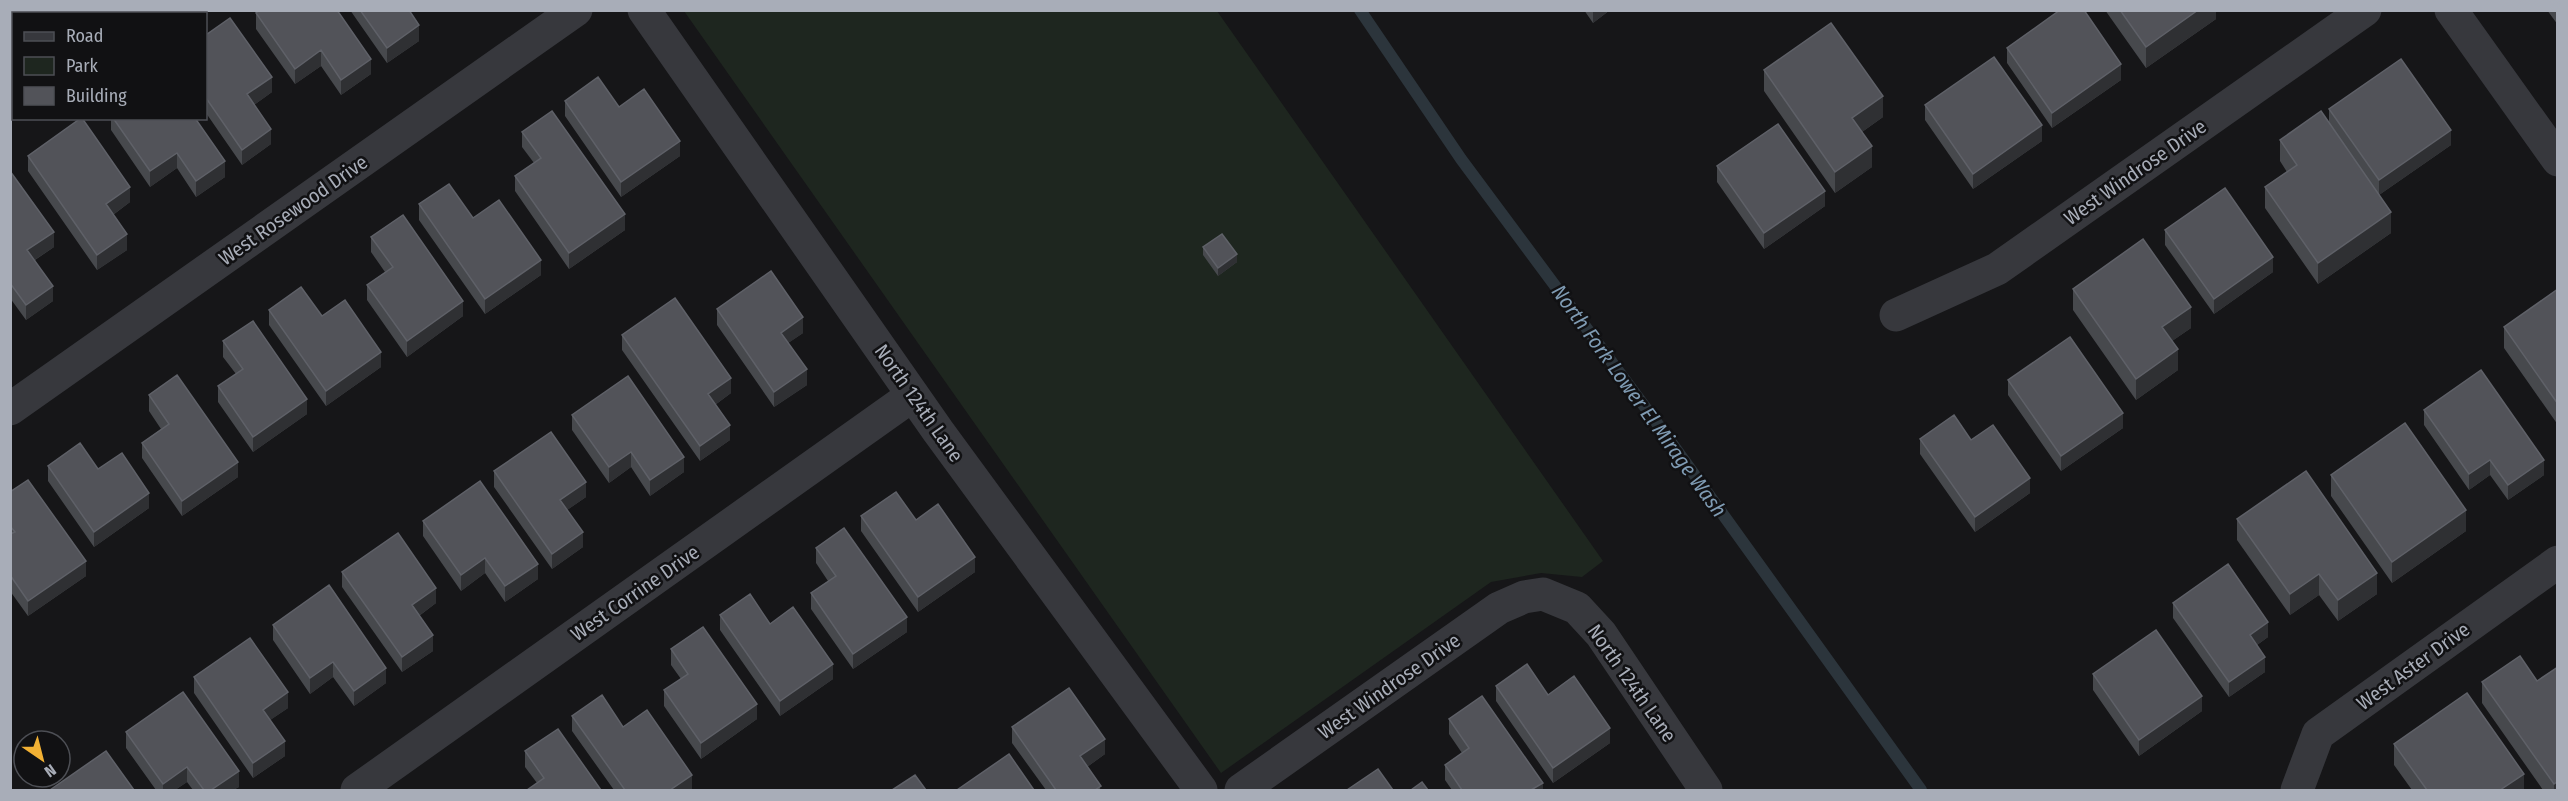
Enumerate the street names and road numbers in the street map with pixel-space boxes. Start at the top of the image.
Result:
street label: West Windrose Drive [2059,114,2211,230]
street label: West Rosewood Drive [214,150,372,270]
street label: North 124th Lane [870,340,968,466]
street label: West Corrine Drive [566,540,704,646]
street label: West Aster Drive [2352,617,2474,715]
street label: North 124th Lane [1583,620,1681,746]
street label: West Windrose Drive [1313,628,1465,744]

